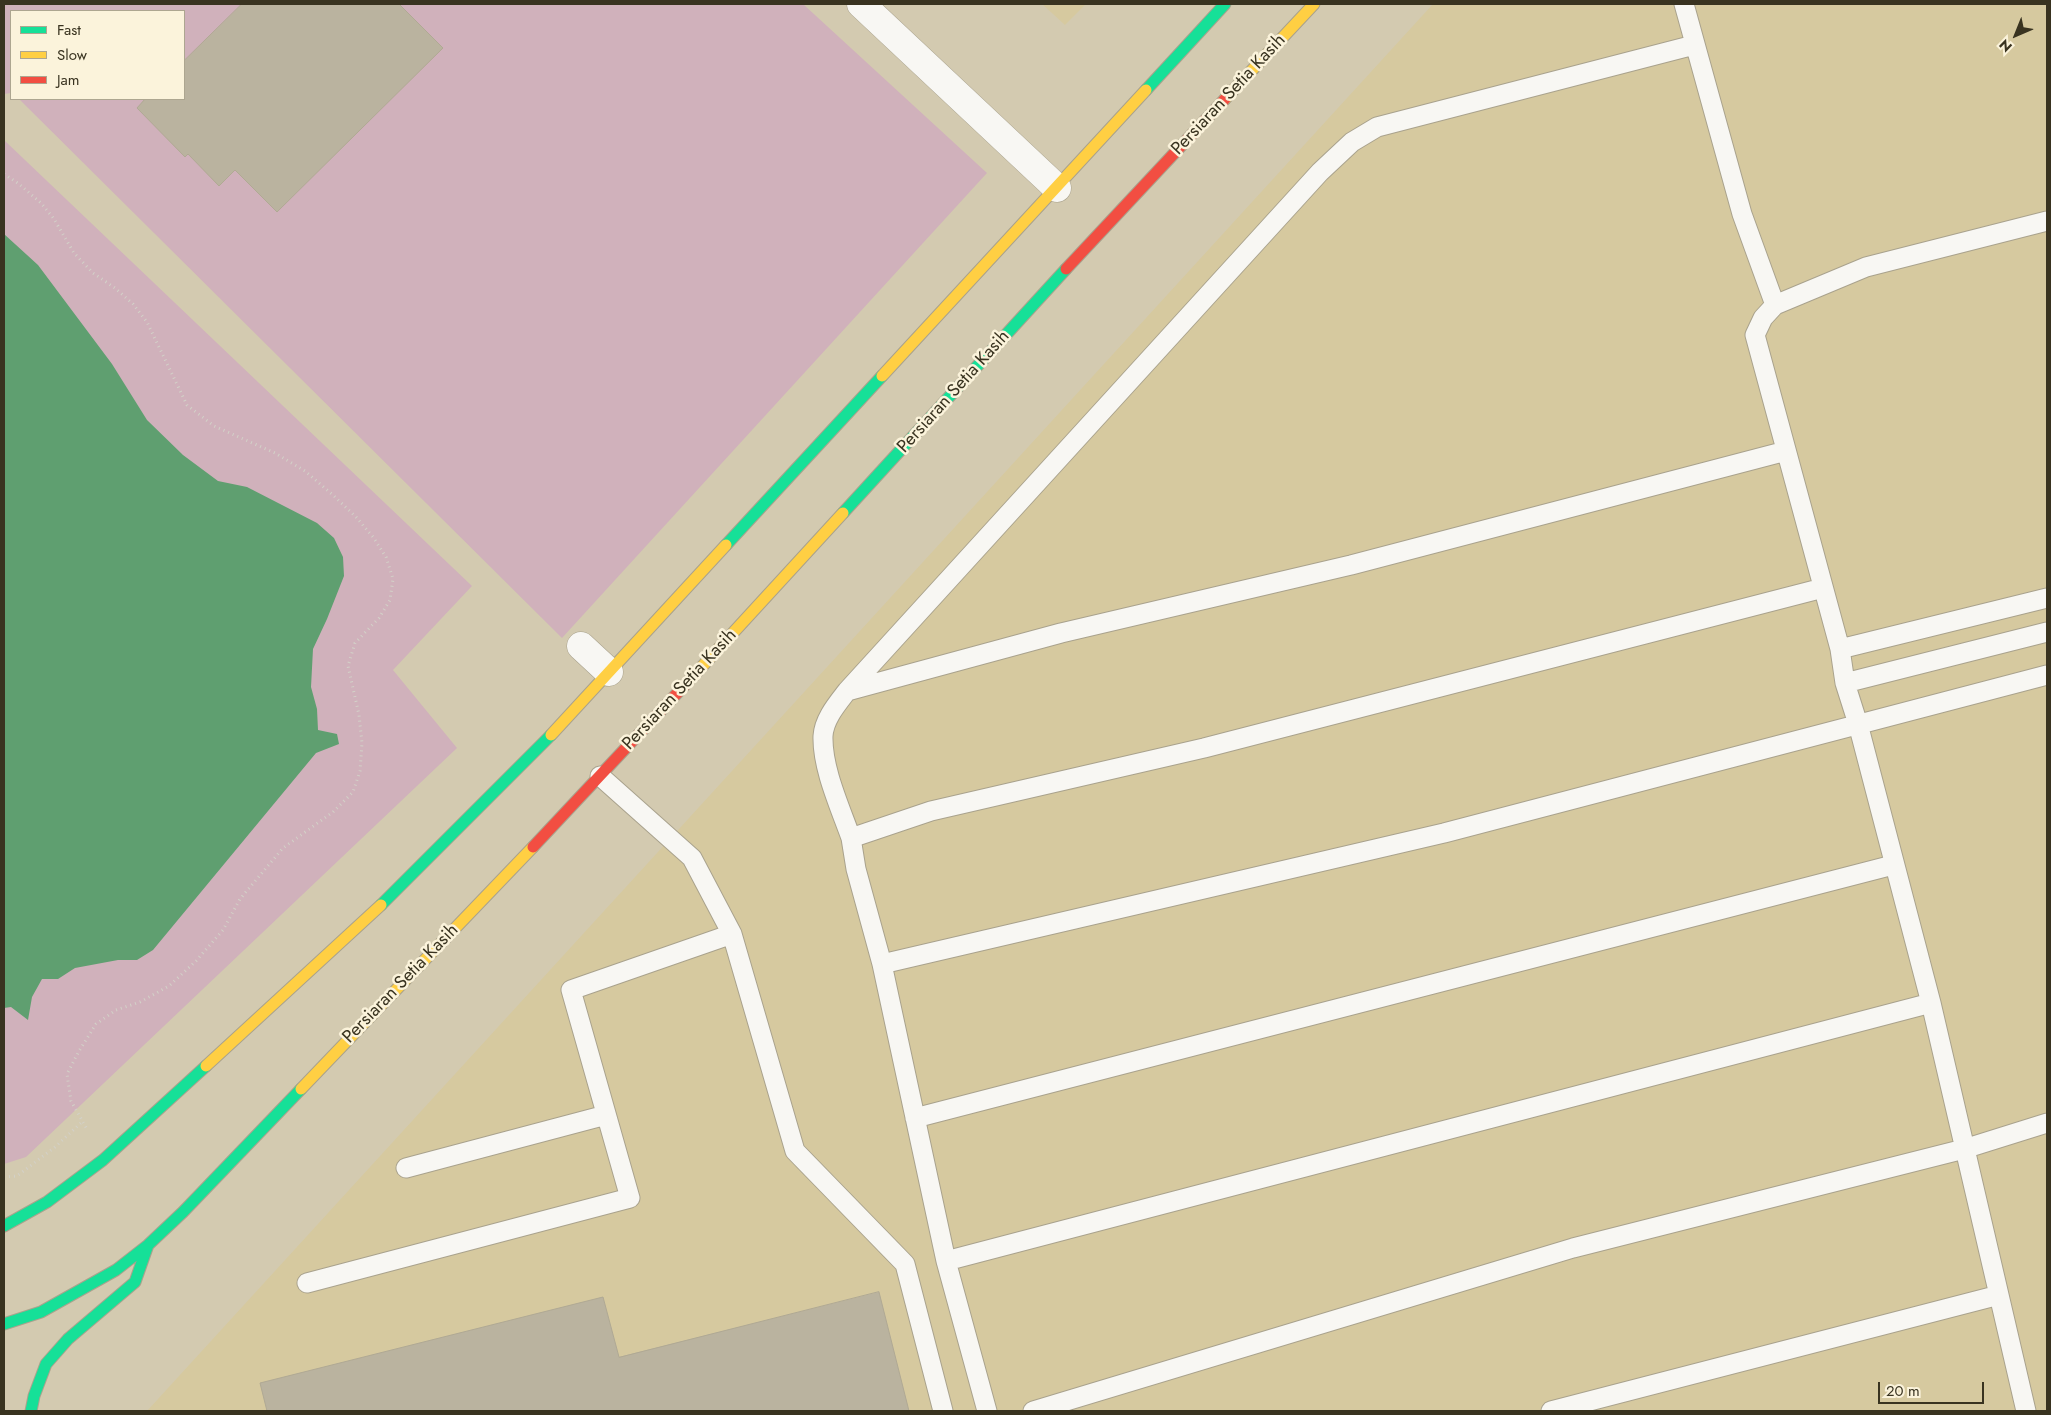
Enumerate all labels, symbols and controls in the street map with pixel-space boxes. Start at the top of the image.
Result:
legend [10,10,185,100]
north arrow [1991,10,2041,60]
text: Fast [57,19,81,41]
street label: Persiaran Setia Kasih [1167,30,1291,160]
text: N [1995,35,2017,57]
text: Slow [57,44,87,66]
text: Jam [57,69,80,91]
street label: Persiaran Setia Kasih [893,326,1015,458]
street label: Persiaran Setia Kasih [618,625,742,755]
street label: Persiaran Setia Kasih [339,920,463,1048]
scale bar [1881,1372,1987,1404]
text: 20 m [1886,1380,1920,1402]

